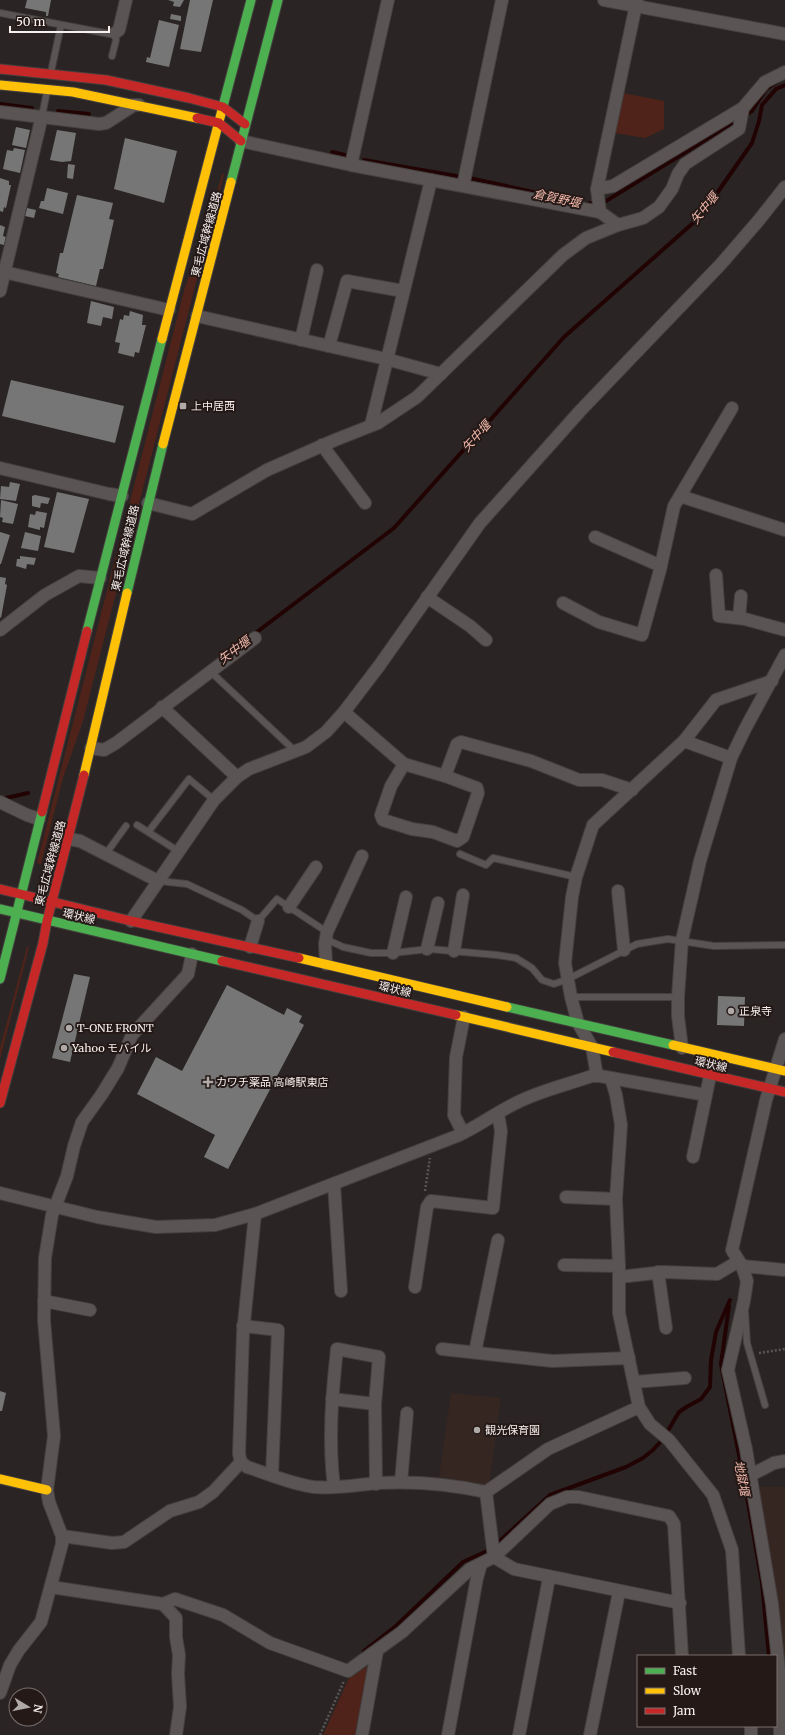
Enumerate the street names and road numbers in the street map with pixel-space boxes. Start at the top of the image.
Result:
street label: 東毛広域幹線道路 [188,190,224,278]
street label: 東毛広域幹線道路 [108,504,142,592]
street label: 東毛広域幹線道路 [32,819,68,907]
street label: 環状線 [61,905,97,927]
street label: 環状線 [377,978,413,1000]
street label: 環状線 [693,1053,729,1075]

